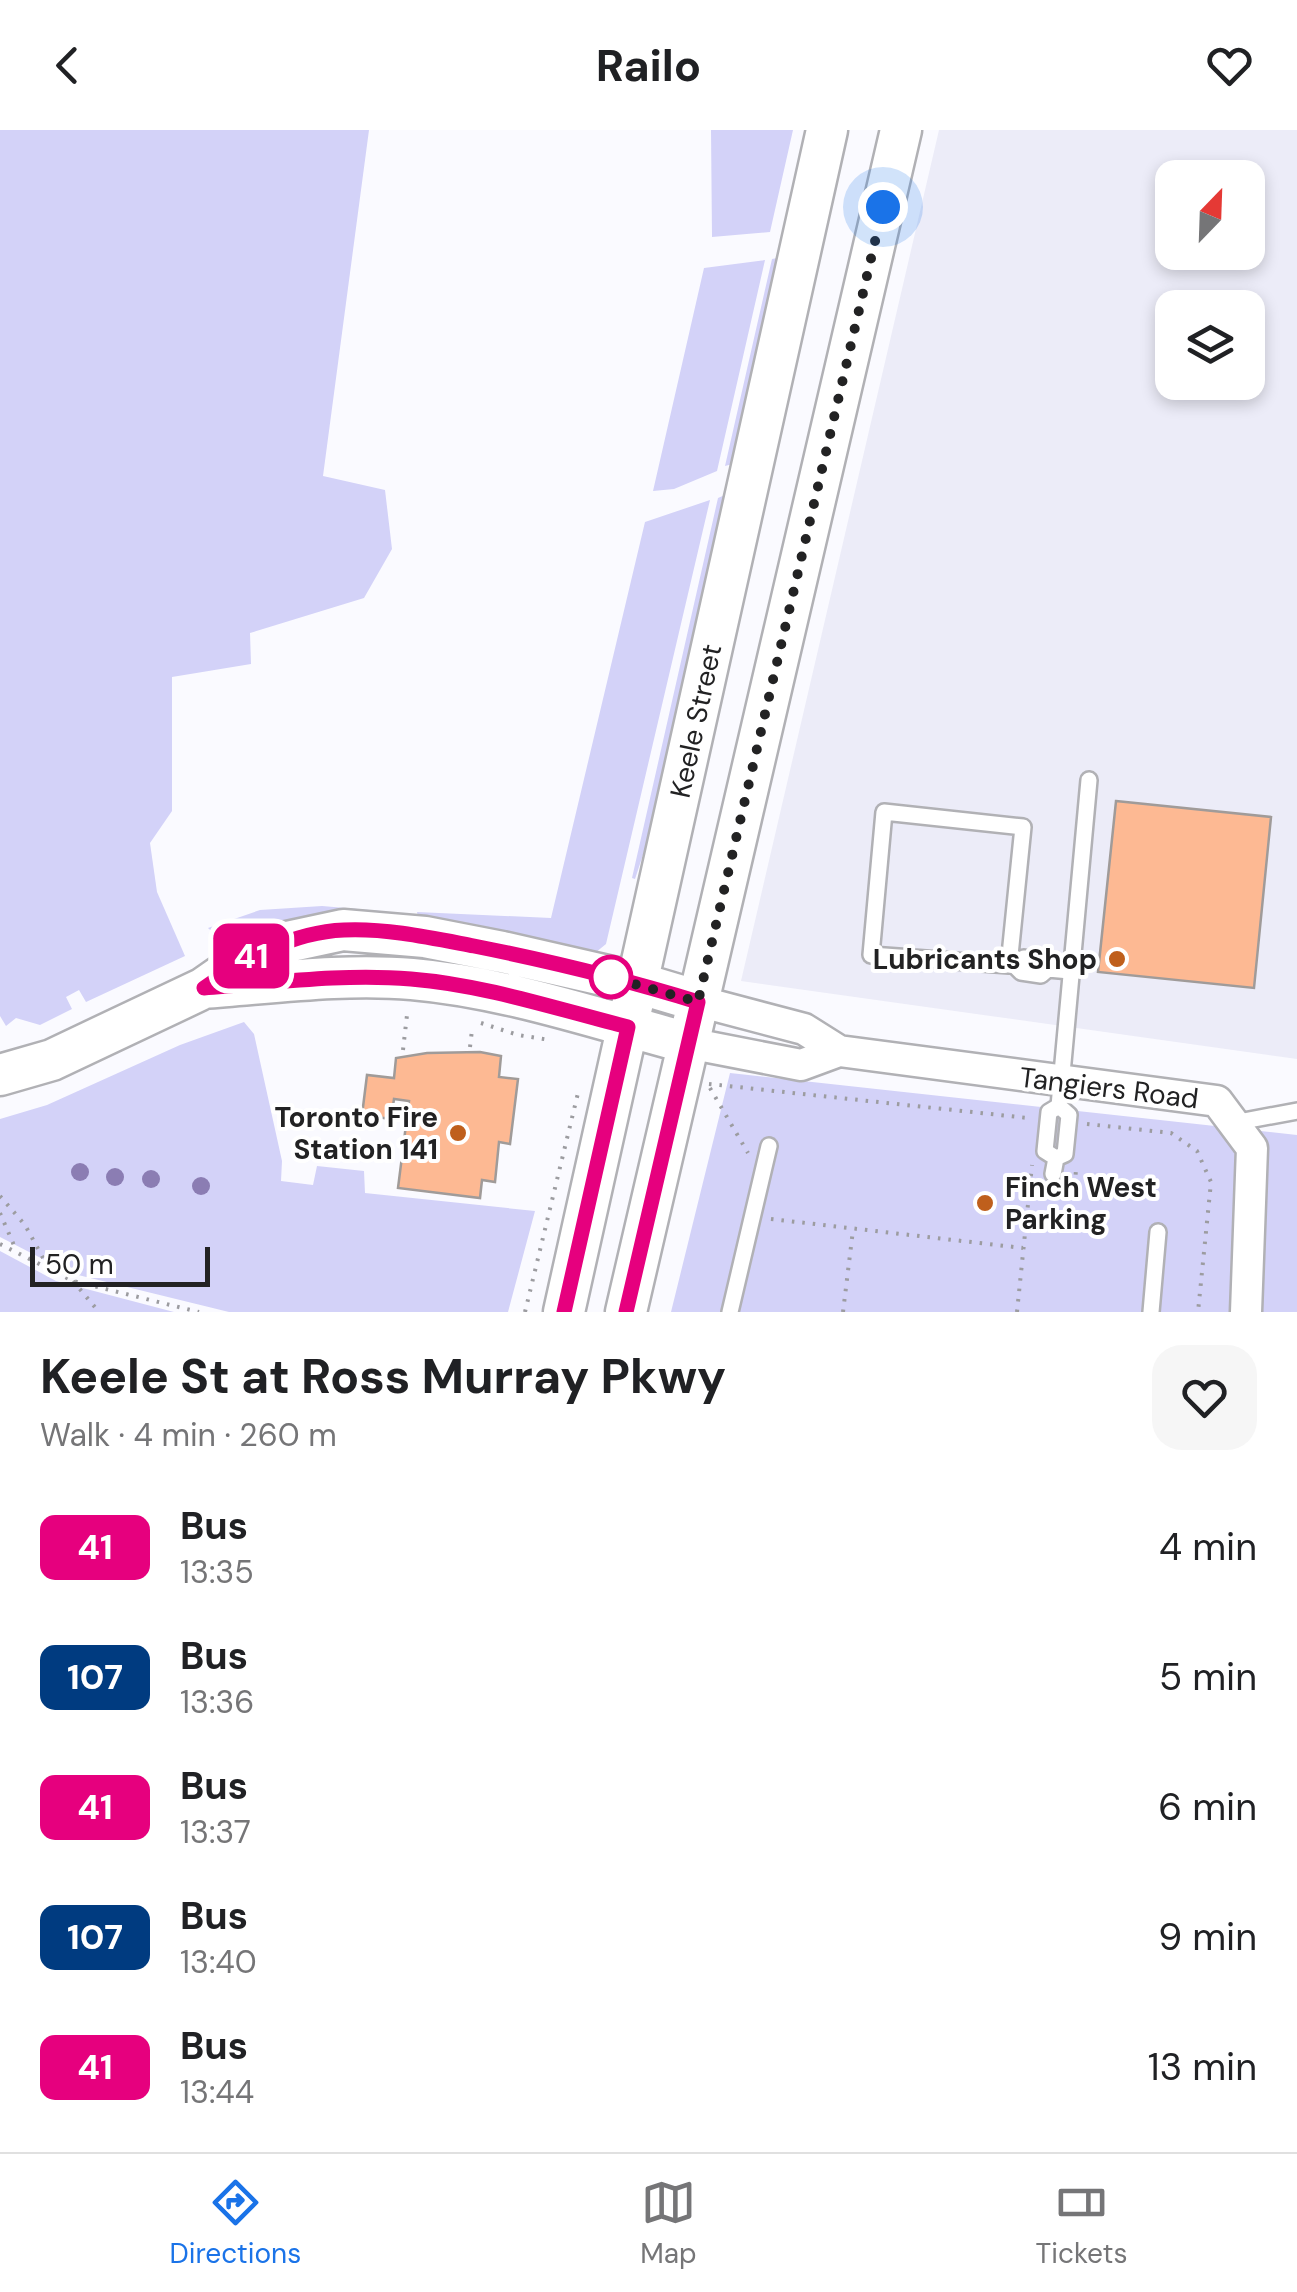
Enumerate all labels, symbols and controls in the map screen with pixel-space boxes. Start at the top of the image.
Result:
text: Railo [596,36,701,95]
icon: back [40,38,95,93]
icon: heart [1202,38,1257,93]
north arrow [1155,160,1265,270]
map controls [1155,160,1265,400]
your location [858,182,908,232]
button: layers [1155,290,1265,400]
street label: Keele Street [662,641,730,801]
line badge: 41 [206,924,296,988]
text: 41 [233,933,269,979]
place label: Lubricants Shop [873,941,1097,978]
marker: Lubricants Shop [1106,948,1128,970]
unlabelled marker [590,956,632,998]
street label: Tangiers Road [1017,1059,1201,1117]
place label: Toronto Fire Station 141 [274,1099,438,1168]
marker: Toronto Fire Station 141 [447,1122,469,1144]
place label: Finch West Parking [1005,1169,1157,1238]
marker: Finch West Parking [974,1192,996,1214]
scale bar [30,1242,210,1286]
text: 50 m [45,1246,114,1283]
text: Keele St at Ross Murray Pkwy [40,1345,726,1408]
button: heart [1152,1345,1257,1450]
text: Walk · 4 min · 260 m [40,1414,337,1456]
text: Bus [180,1501,248,1551]
text: 4 min [1159,1522,1257,1572]
text: 41 [77,1524,113,1570]
text: 13:35 [180,1551,254,1593]
text: Bus [180,1631,248,1681]
text: 5 min [1159,1652,1257,1702]
text: 107 [67,1654,123,1700]
text: 13:36 [180,1681,254,1723]
text: Bus [180,1761,248,1811]
text: 6 min [1158,1782,1257,1832]
text: 41 [77,1784,113,1830]
text: 13:37 [180,1811,251,1853]
text: Bus [180,1891,248,1941]
text: 9 min [1158,1912,1257,1962]
text: 107 [67,1914,123,1960]
text: 13:40 [180,1941,257,1983]
text: Bus [180,2021,248,2071]
text: 13 min [1148,2042,1257,2092]
text: 41 [77,2044,113,2090]
text: 13:44 [180,2071,254,2113]
tab: Directions [169,2175,301,2272]
tab: Map [640,2175,697,2272]
tab: Tickets [1035,2175,1127,2272]

